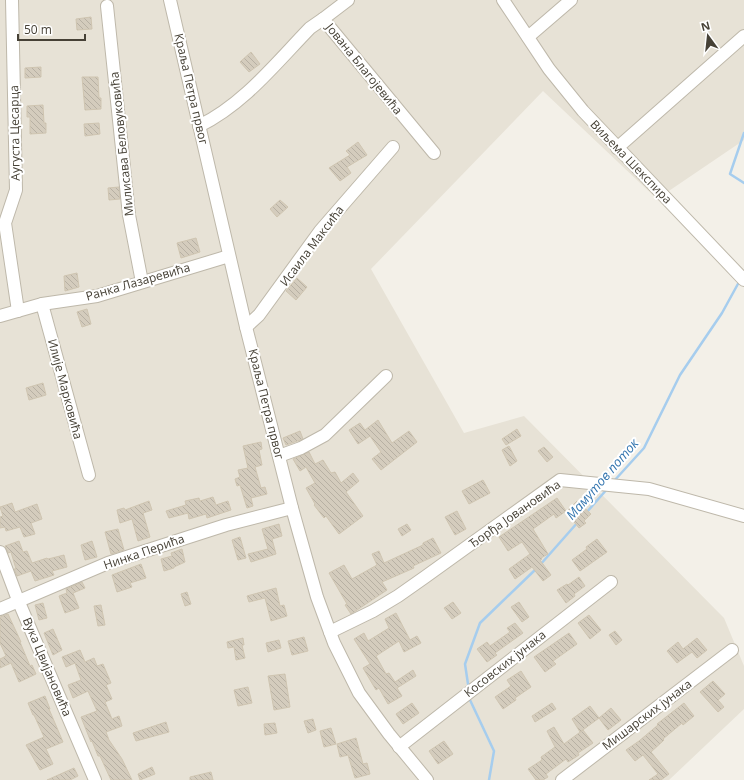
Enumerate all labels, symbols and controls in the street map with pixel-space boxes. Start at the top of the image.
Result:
scale bar [18,16,85,42]
north arrow [688,16,728,56]
text: N [699,17,712,34]
street label: Јована Благојевића [322,19,407,118]
text: 50 m [24,21,52,38]
street label: Краља Петра првог [170,32,213,146]
street label: Милисава Беловуковића [105,71,138,217]
street label: Аугуста Цесарца [5,85,24,181]
street label: Виљема Шекспира [587,116,676,207]
street label: Исаила Максића [276,202,348,290]
street label: Ранка Лазаревића [84,259,192,305]
street label: Илије Марковића [44,337,87,441]
street label: Краља Петра првог [245,347,288,461]
water label: Мамутов поток [562,434,643,523]
street label: Ђорђа Јовановића [466,476,564,551]
street label: Нинка Перића [101,530,187,573]
street label: Вука Цвијановића [19,615,76,719]
street label: Косовских јунака [460,626,549,701]
street label: Мишарских јунака [598,675,695,754]

